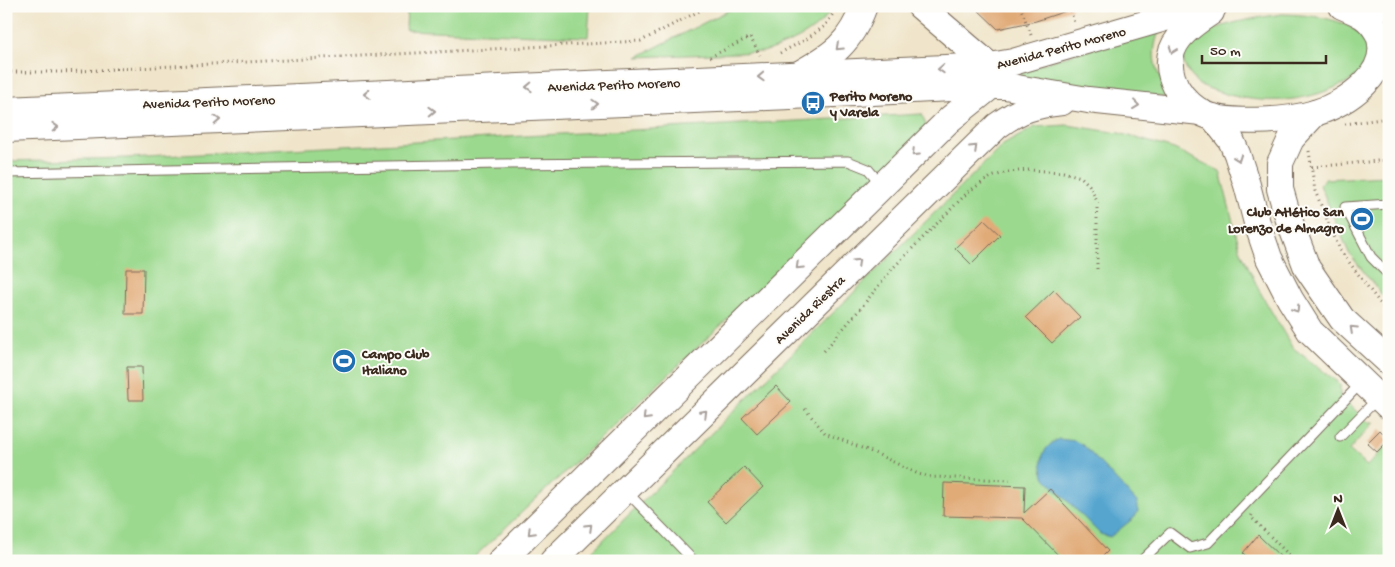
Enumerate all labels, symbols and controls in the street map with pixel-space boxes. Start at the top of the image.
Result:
street label: Avenida Perito Moreno [995,24,1128,75]
scale bar [1202,32,1326,64]
one-way arrow [835,41,844,50]
text: 50 m [1210,43,1241,61]
one-way arrow [1169,45,1179,53]
one-way arrow [937,63,945,74]
one-way arrow [757,72,765,83]
street label: Avenida Perito Moreno [547,76,681,97]
one-way arrow [525,82,533,93]
one-way arrow [362,89,370,100]
place label: Perito Moreno y Varela [829,89,913,122]
bus stop icon: Perito Moreno y Varela [800,90,826,116]
street label: Avenida Perito Moreno [142,93,276,114]
one-way arrow [591,99,599,110]
one-way arrow [1132,99,1140,110]
one-way arrow [428,106,436,116]
one-way arrow [214,115,222,125]
one-way arrow [51,121,59,132]
one-way arrow [968,145,977,154]
one-way arrow [912,147,921,156]
one-way arrow [1232,153,1242,162]
place label: Club Atlético San Lorenzo de Almagro [1228,205,1345,238]
sports icon: Club Atlético San Lorenzo de Almagro [1349,206,1375,232]
one-way arrow [852,259,861,268]
one-way arrow [796,261,805,270]
street label: Avenida Riestra [772,272,851,349]
one-way arrow [1290,303,1300,312]
one-way arrow [1350,326,1359,335]
place label: Campo Club Italiano [361,347,430,380]
sports icon: Campo Club Italiano [331,348,357,374]
one-way arrow [699,410,708,419]
one-way arrow [643,412,652,421]
north arrow [1312,484,1362,534]
text: N [1333,491,1343,508]
one-way arrow [583,524,592,533]
one-way arrow [527,526,536,535]

